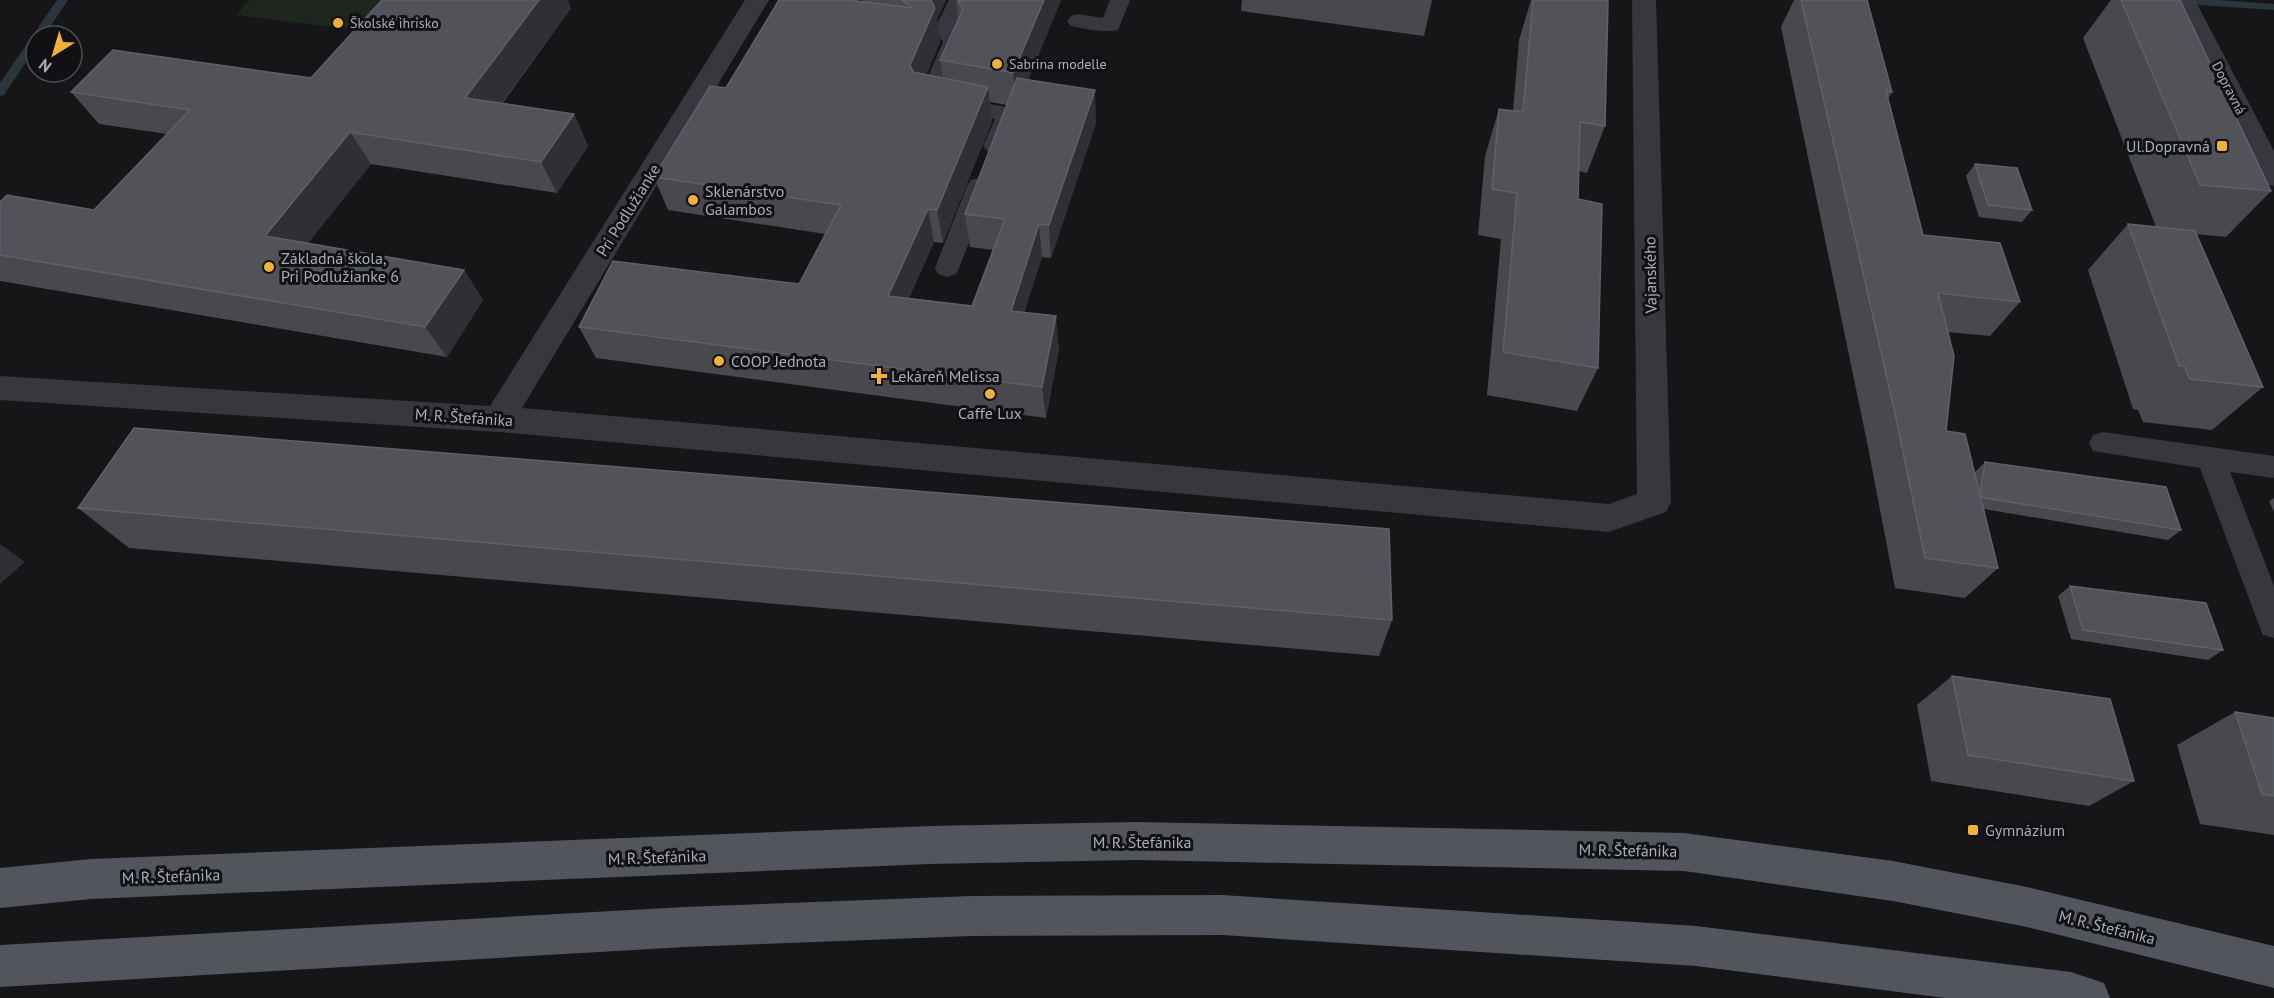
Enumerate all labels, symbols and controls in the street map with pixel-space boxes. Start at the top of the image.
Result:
place label: Školské ihrisko [350,14,439,32]
marker: Školské ihrisko [331,16,345,30]
north arrow [24,24,84,84]
text: N [35,55,55,77]
place label: Sabrina modelle [1009,55,1107,73]
marker: Sabrina modelle [990,57,1004,71]
street label: Dopravná [2208,58,2250,118]
place label: Ul.Dopravná [2126,136,2210,156]
marker: Ul.Dopravná [2215,139,2229,153]
street label: Pri Podlužianke [592,160,664,260]
place label: Sklenárstvo Galambos [705,181,784,219]
marker: Sklenárstvo Galambos [686,193,700,207]
street label: Vajanského [1639,236,1661,315]
place label: Základná škola, Pri Podlužianke 6 [281,248,399,286]
marker: Základná škola, Pri Podlužianke 6 [262,260,276,274]
place label: COOP Jednota [731,351,826,371]
marker: COOP Jednota [712,354,726,368]
place label: Lekáreň Melissa [891,366,1000,386]
marker: Lekáreň Melissa [872,369,886,383]
marker: Caffe Lux [983,387,997,401]
place label: Caffe Lux [958,403,1022,423]
street label: M. R. Štefánika [414,404,514,430]
place label: Gymnázium [1985,820,2065,840]
marker: Gymnázium [1966,823,1980,837]
street label: M. R. Štefánika [1093,832,1191,852]
street label: M. R. Štefánika [1579,839,1677,861]
street label: M. R. Štefánika [607,845,707,869]
street label: M. R. Štefánika [121,864,221,888]
street label: M. R. Štefánika [2057,905,2157,949]

